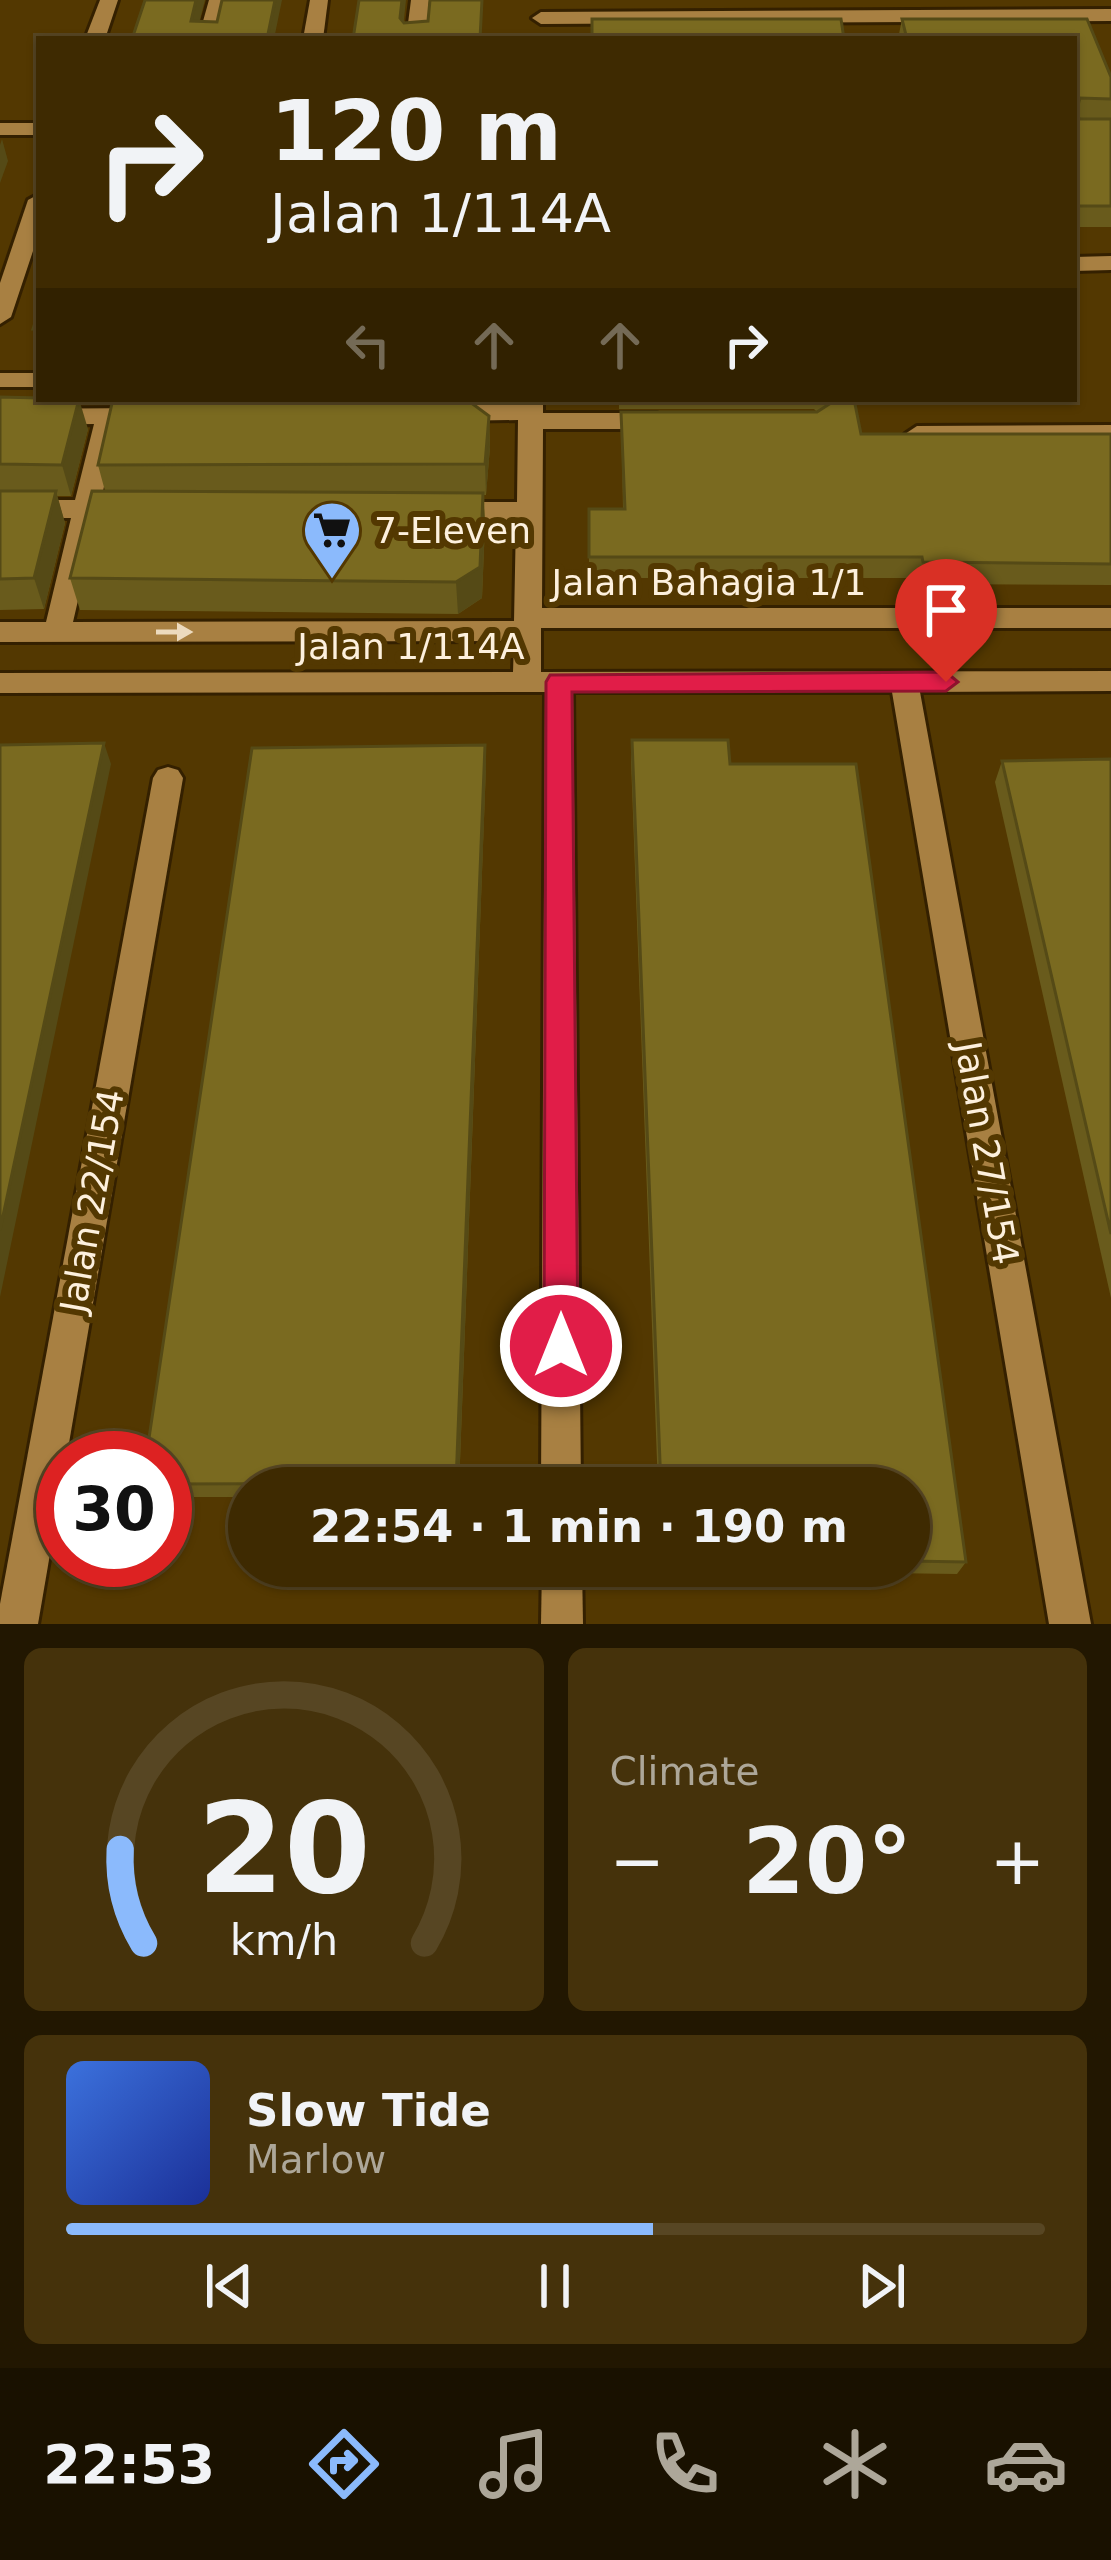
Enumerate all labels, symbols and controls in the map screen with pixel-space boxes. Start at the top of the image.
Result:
text: 120 m [270,82,562,180]
icon: right [72,84,228,240]
text: Jalan 1/114A [270,182,611,245]
icon: left [335,312,401,378]
icon: ahead [461,312,527,378]
icon: ahead [587,312,653,378]
icon: right [713,312,779,378]
supermarket icon: 7-Eleven [301,499,363,581]
place label: 7-Eleven [374,510,531,551]
pin [895,559,997,682]
street label: Jalan Bahagia 1/1 [550,562,866,603]
icon: arrive [913,577,979,643]
one-way arrow [156,622,194,642]
street label: Jalan 1/114A [295,626,525,667]
street label: Jalan 27/154 [947,1036,1027,1268]
street label: Jalan 22/154 [52,1086,132,1318]
position arrow [498,1283,624,1409]
speed limit sign: 30 [36,1431,192,1587]
text: 22:54 · 1 min · 190 m [310,1500,848,1553]
text: Climate [610,1749,760,1794]
text: 20 [197,1776,371,1921]
text: 20° [742,1809,912,1914]
text: − [610,1823,665,1900]
text: + [990,1823,1045,1900]
text: km/h [230,1914,338,1964]
text: Slow Tide [246,2084,491,2137]
text: Marlow [246,2137,386,2182]
icon: previous [196,2253,262,2319]
icon: pause [522,2253,588,2319]
icon: next [849,2253,915,2319]
icon: directions [302,2422,386,2506]
icon: music [472,2422,556,2506]
icon: phone [643,2422,727,2506]
icon: climate [813,2422,897,2506]
icon: car [984,2422,1068,2506]
text: 22:53 [43,2433,215,2496]

